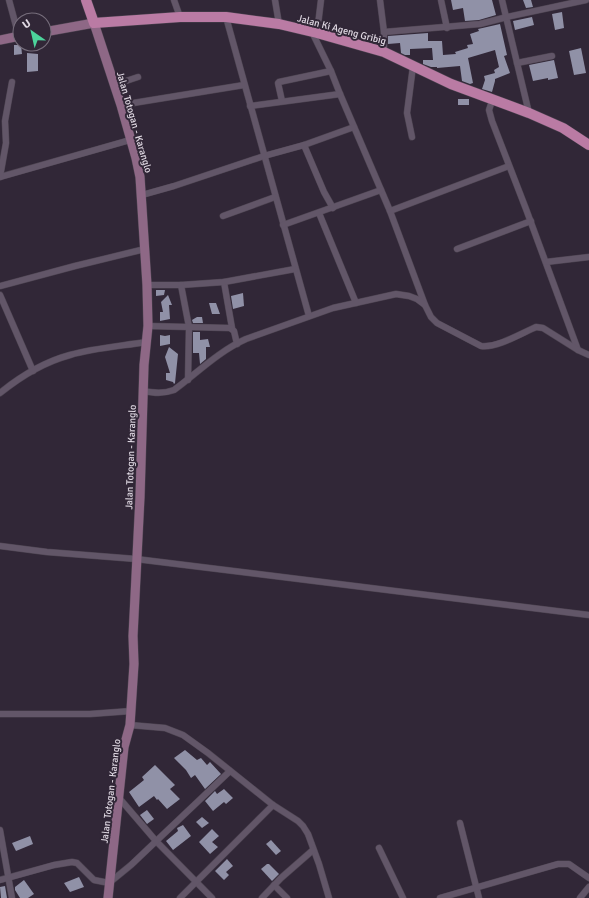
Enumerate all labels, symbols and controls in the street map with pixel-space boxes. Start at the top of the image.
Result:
north arrow [12,12,52,52]
street label: Jalan Ki Ageng Gribig [296,12,387,48]
text: U [20,17,33,32]
street label: Jalan Totogan - Karanglo [114,70,154,174]
street label: Jalan Totogan - Karanglo [123,404,139,510]
street label: Jalan Totogan - Karanglo [99,738,123,844]

